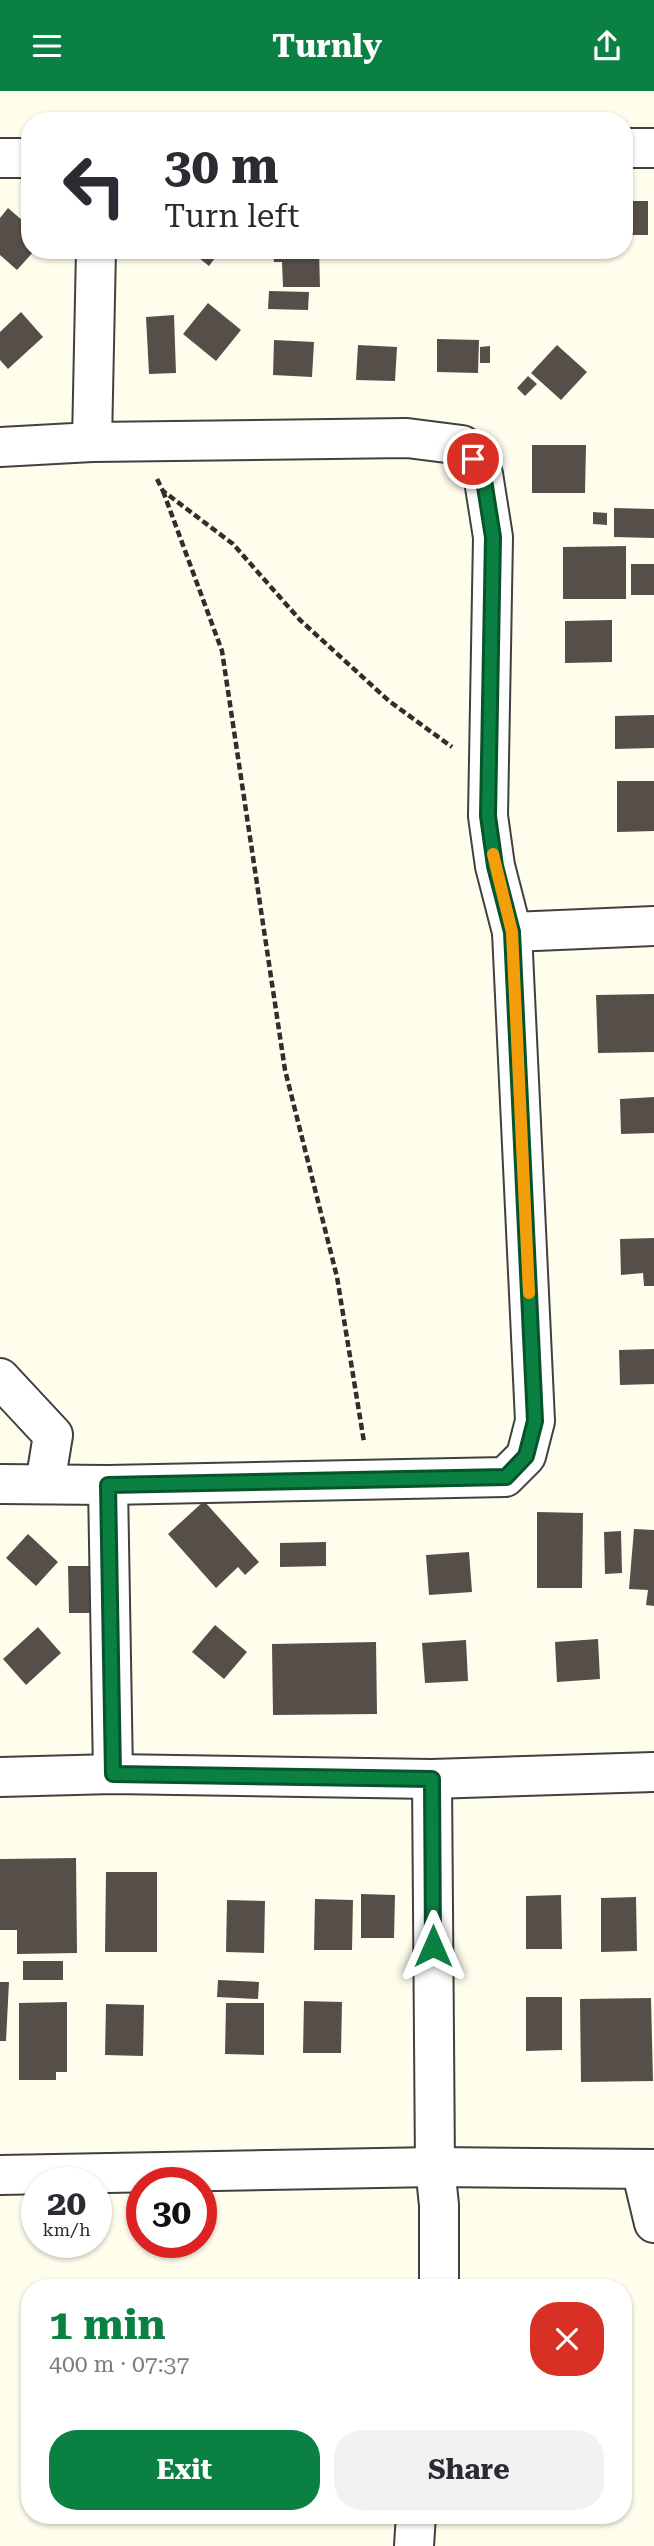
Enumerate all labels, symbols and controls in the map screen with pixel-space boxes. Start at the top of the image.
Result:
icon: menu [28,27,66,65]
text: Turnly [272,27,382,65]
icon: share [588,27,626,65]
text: 30 m [164,138,279,195]
icon: left [49,140,140,231]
text: Turn left [164,197,299,235]
pin [443,429,503,489]
icon: arrive [454,440,492,478]
position arrow [396,1909,470,1983]
speed limit sign: 30 [126,2167,217,2258]
text: 20 [47,2183,86,2224]
text: km/h [42,2219,91,2240]
text: 1 min [49,2300,166,2349]
button: close [530,2302,604,2376]
text: 400 m · 07:37 [49,2351,189,2378]
button: Exit [49,2430,320,2510]
button: Share [334,2430,604,2510]

